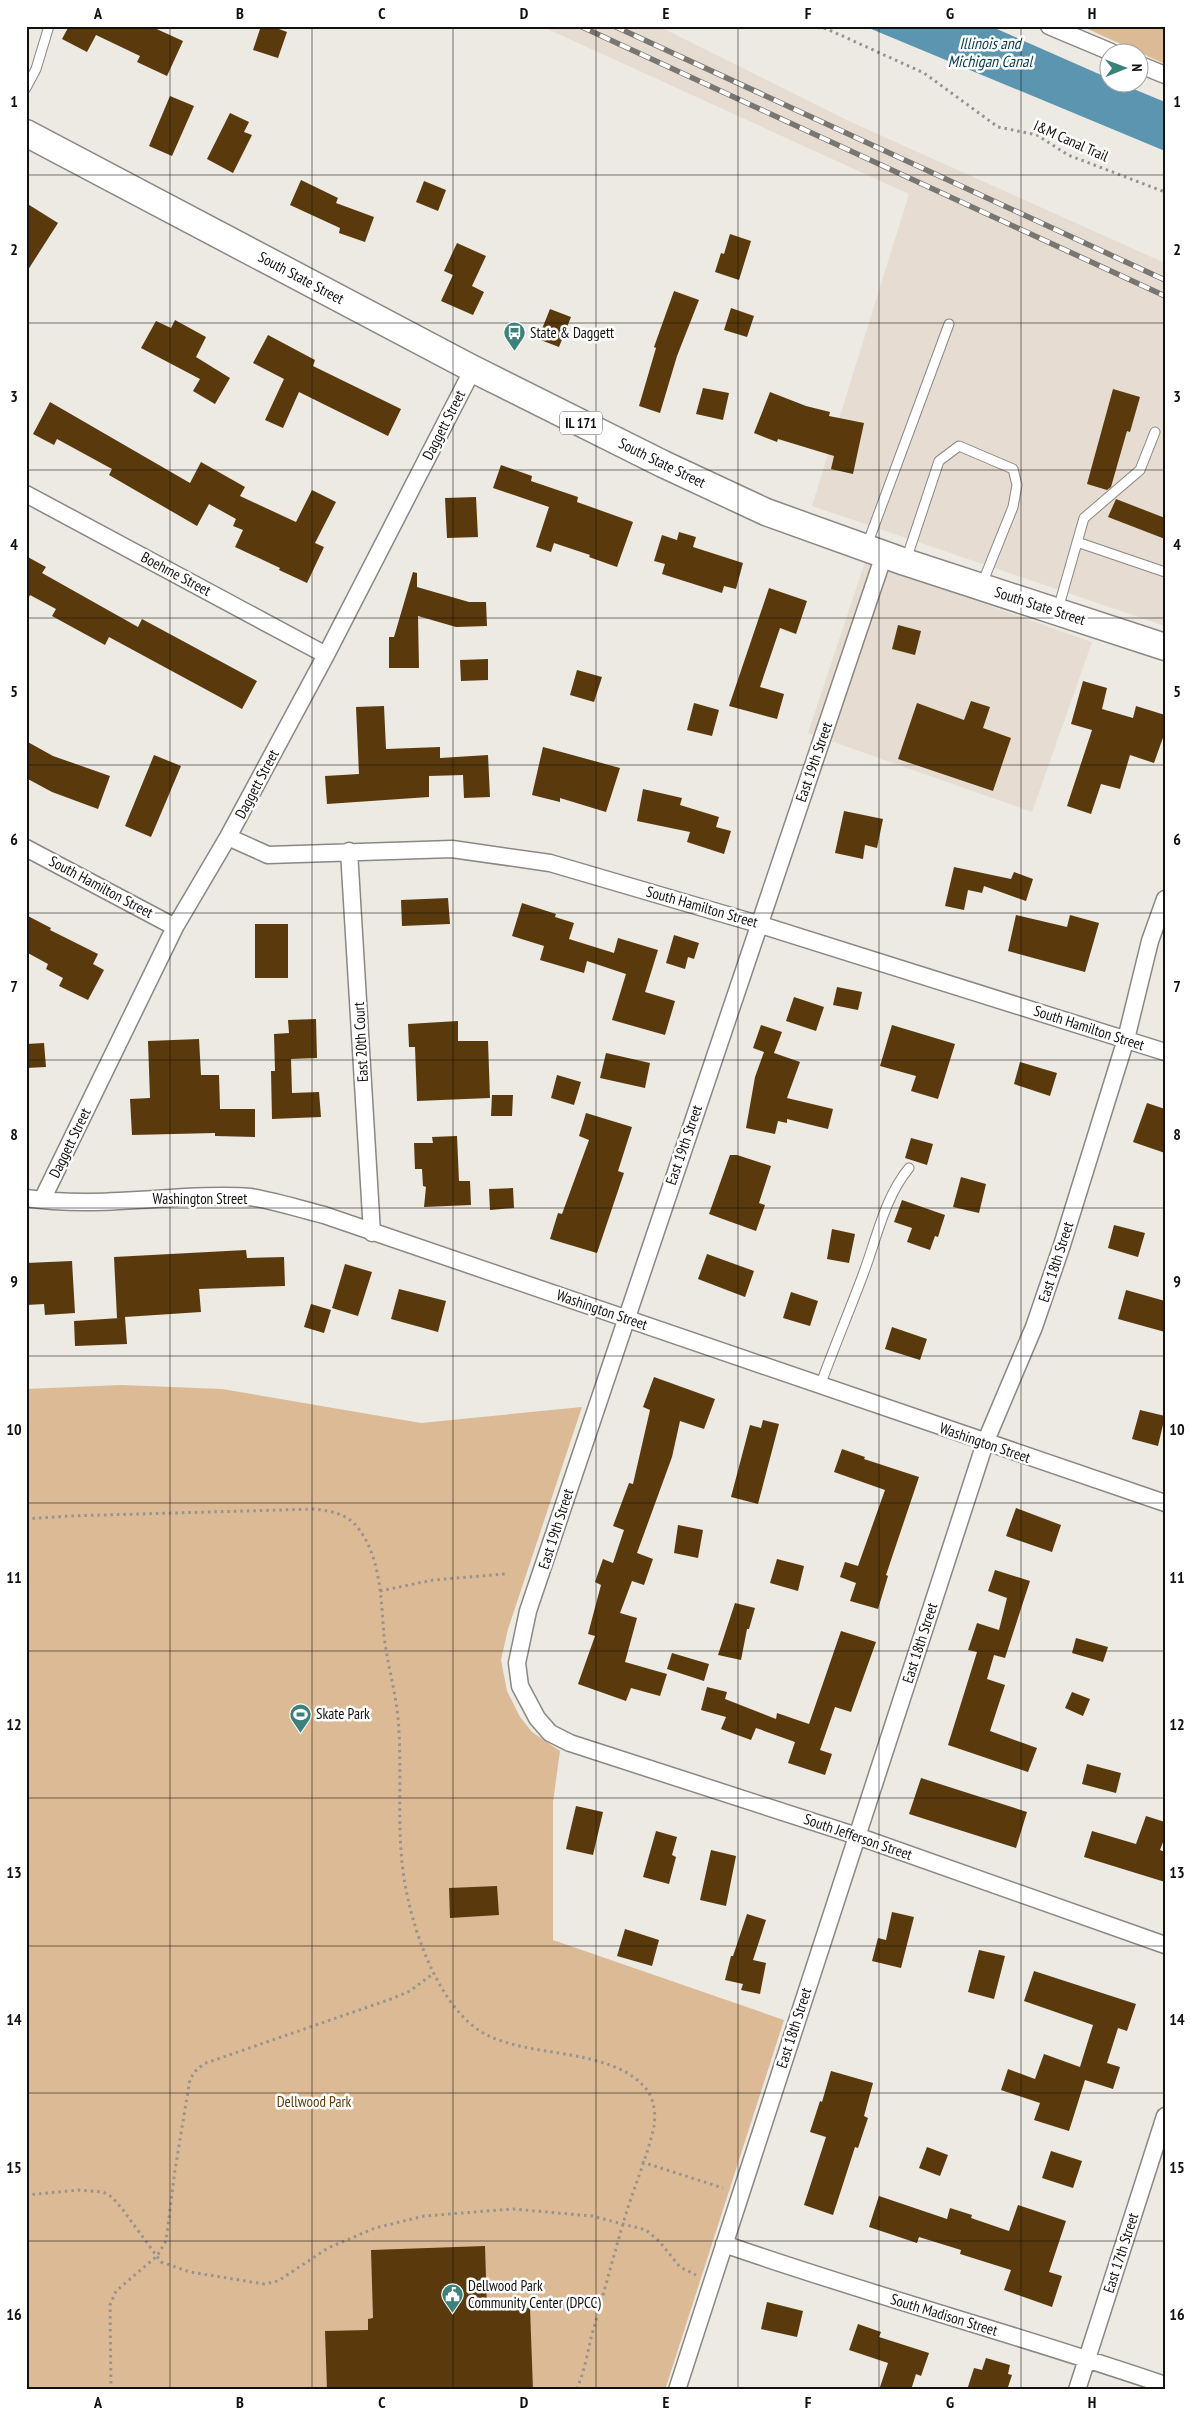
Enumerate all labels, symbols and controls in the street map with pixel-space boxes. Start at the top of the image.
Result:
text: A [93,3,103,23]
text: B [236,3,244,23]
text: C [378,3,386,23]
text: D [520,3,529,23]
text: E [663,3,670,23]
text: F [805,3,812,23]
text: G [946,3,954,23]
text: H [1088,3,1096,23]
water label: Illinois and Michigan Canal [948,33,1033,71]
north arrow [1098,42,1148,92]
text: N [1128,64,1146,72]
text: 1 [10,91,18,111]
text: 1 [1173,91,1181,111]
street label: I&M Canal Trail [1031,116,1112,166]
text: 2 [10,239,18,259]
text: 2 [1173,239,1181,259]
street label: South State Street [255,247,347,308]
bus stop icon: State & Daggett [502,321,526,352]
place label: State & Daggett [530,323,614,342]
text: 3 [10,386,18,406]
text: 3 [1173,386,1181,406]
street label: Daggett Street [418,387,469,463]
road number: IL 171 [560,412,602,434]
street label: South State Street [616,433,709,492]
text: 4 [10,534,18,554]
text: 4 [1173,534,1181,554]
street label: Boehme Street [138,547,214,600]
street label: South State Street [992,582,1088,629]
text: 5 [10,681,18,701]
text: 5 [1173,681,1181,701]
street label: East 19th Street [791,719,836,804]
street label: Daggett Street [230,746,283,822]
text: 6 [10,829,18,849]
text: 6 [1173,829,1181,849]
street label: South Hamilton Street [46,851,157,922]
street label: South Hamilton Street [644,882,760,932]
text: 7 [10,976,18,996]
text: 7 [1173,976,1181,996]
street label: East 20th Court [349,1001,372,1083]
street label: South Hamilton Street [1031,1001,1147,1054]
street label: East 19th Street [661,1102,706,1187]
street label: Daggett Street [44,1105,95,1181]
text: 8 [10,1124,18,1144]
text: 8 [1173,1124,1181,1144]
street label: Washington Street [153,1189,247,1208]
street label: East 18th Street [1034,1219,1077,1304]
text: 9 [10,1271,18,1291]
text: 9 [1173,1271,1181,1291]
street label: Washington Street [554,1285,650,1334]
street label: Washington Street [937,1418,1033,1467]
text: 10 [6,1419,22,1439]
text: 10 [1169,1419,1185,1439]
street label: East 19th Street [534,1486,577,1571]
text: 11 [6,1567,22,1587]
text: 11 [1169,1567,1185,1587]
street label: East 18th Street [898,1600,941,1685]
sports icon: Skate Park [288,1702,312,1733]
place label: Skate Park [316,1704,370,1723]
text: 12 [6,1714,22,1734]
text: 12 [1169,1714,1185,1734]
street label: South Jefferson Street [801,1809,915,1864]
text: 13 [6,1862,22,1882]
text: 13 [1169,1862,1185,1882]
street label: East 18th Street [772,1985,815,2070]
text: 14 [6,2009,22,2029]
text: 14 [1169,2009,1185,2029]
park label: Dellwood Park [277,2092,352,2111]
text: 15 [6,2157,22,2177]
text: 15 [1169,2157,1185,2177]
street label: East 17th Street [1099,2210,1142,2295]
place label: Dellwood Park Community Center (DPCC) [468,2276,601,2312]
public building icon: Dellwood Park Community Center (DPCC) [440,2283,464,2314]
street label: South Madison Street [888,2289,1000,2340]
text: 16 [6,2304,22,2324]
text: 16 [1169,2304,1185,2324]
text: A [93,2392,103,2412]
text: B [236,2392,244,2412]
text: C [378,2392,386,2412]
text: D [520,2392,529,2412]
text: E [663,2392,670,2412]
text: F [805,2392,812,2412]
text: G [946,2392,954,2412]
text: H [1088,2392,1096,2412]

